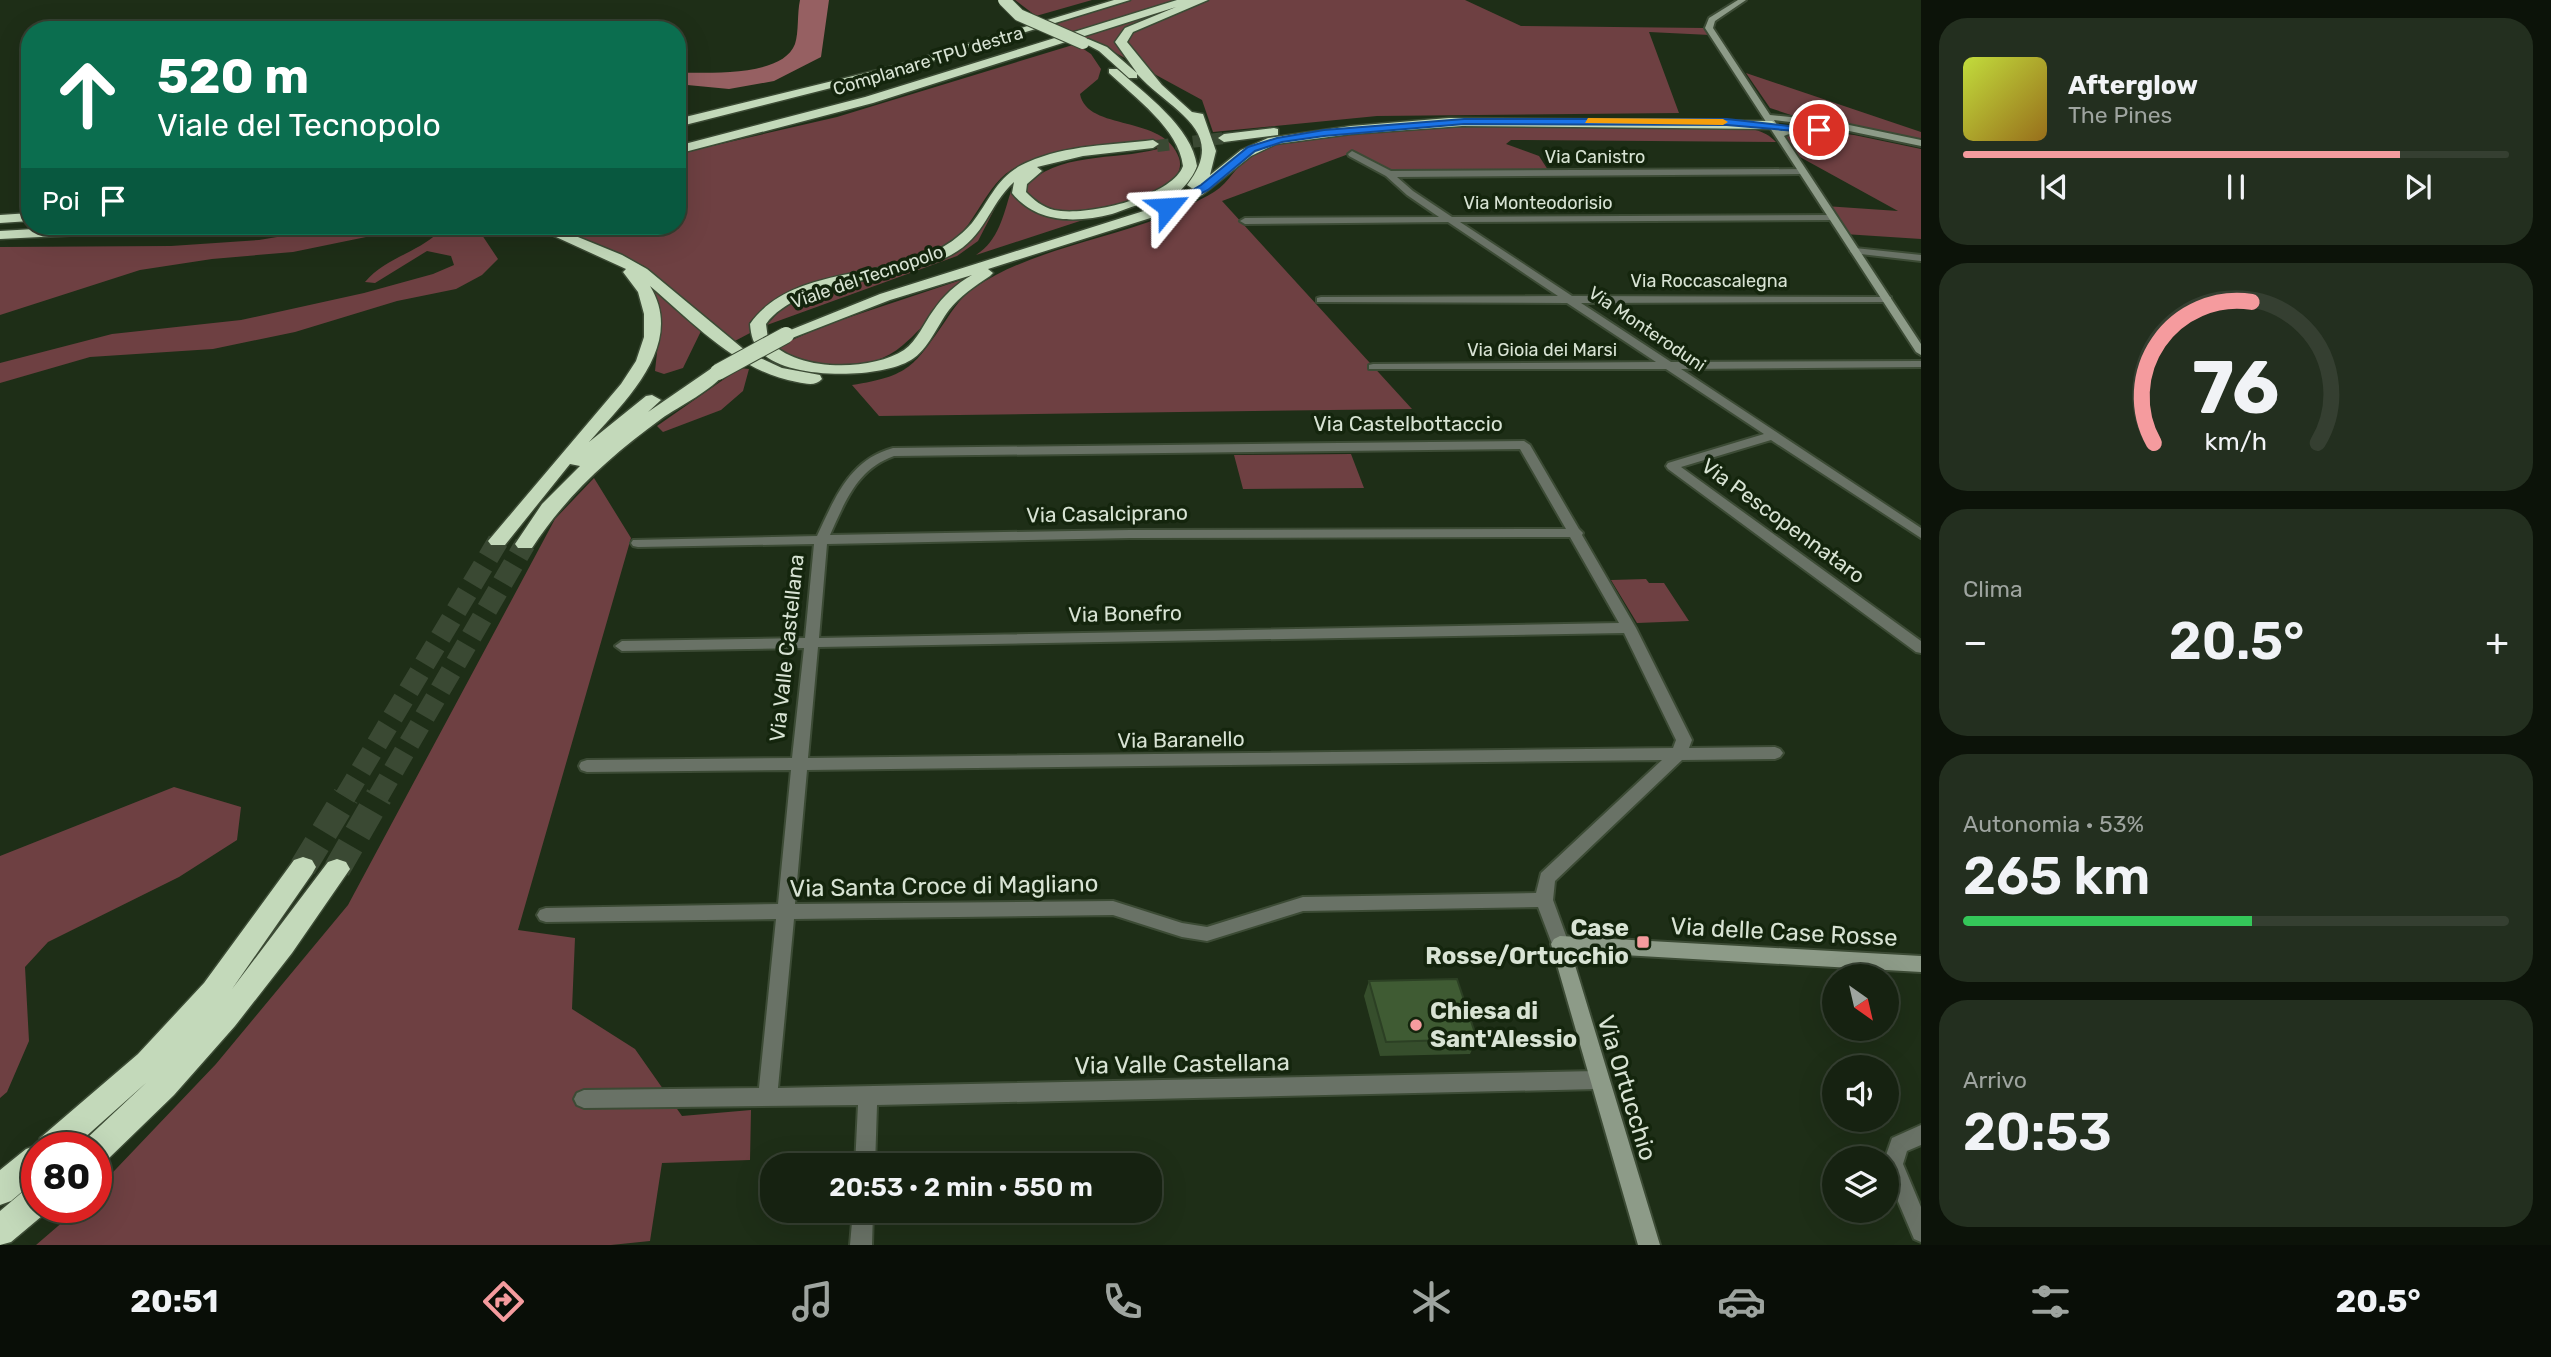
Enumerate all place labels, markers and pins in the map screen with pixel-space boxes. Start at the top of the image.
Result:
pin [1789,100,1849,160]
place label: Case Rosse/Ortucchio [1425,914,1629,970]
marker: Case Rosse/Ortucchio [1635,934,1651,950]
place label: Chiesa di Sant'Alessio [1430,997,1577,1053]
marker: Chiesa di Sant'Alessio [1408,1017,1424,1033]

